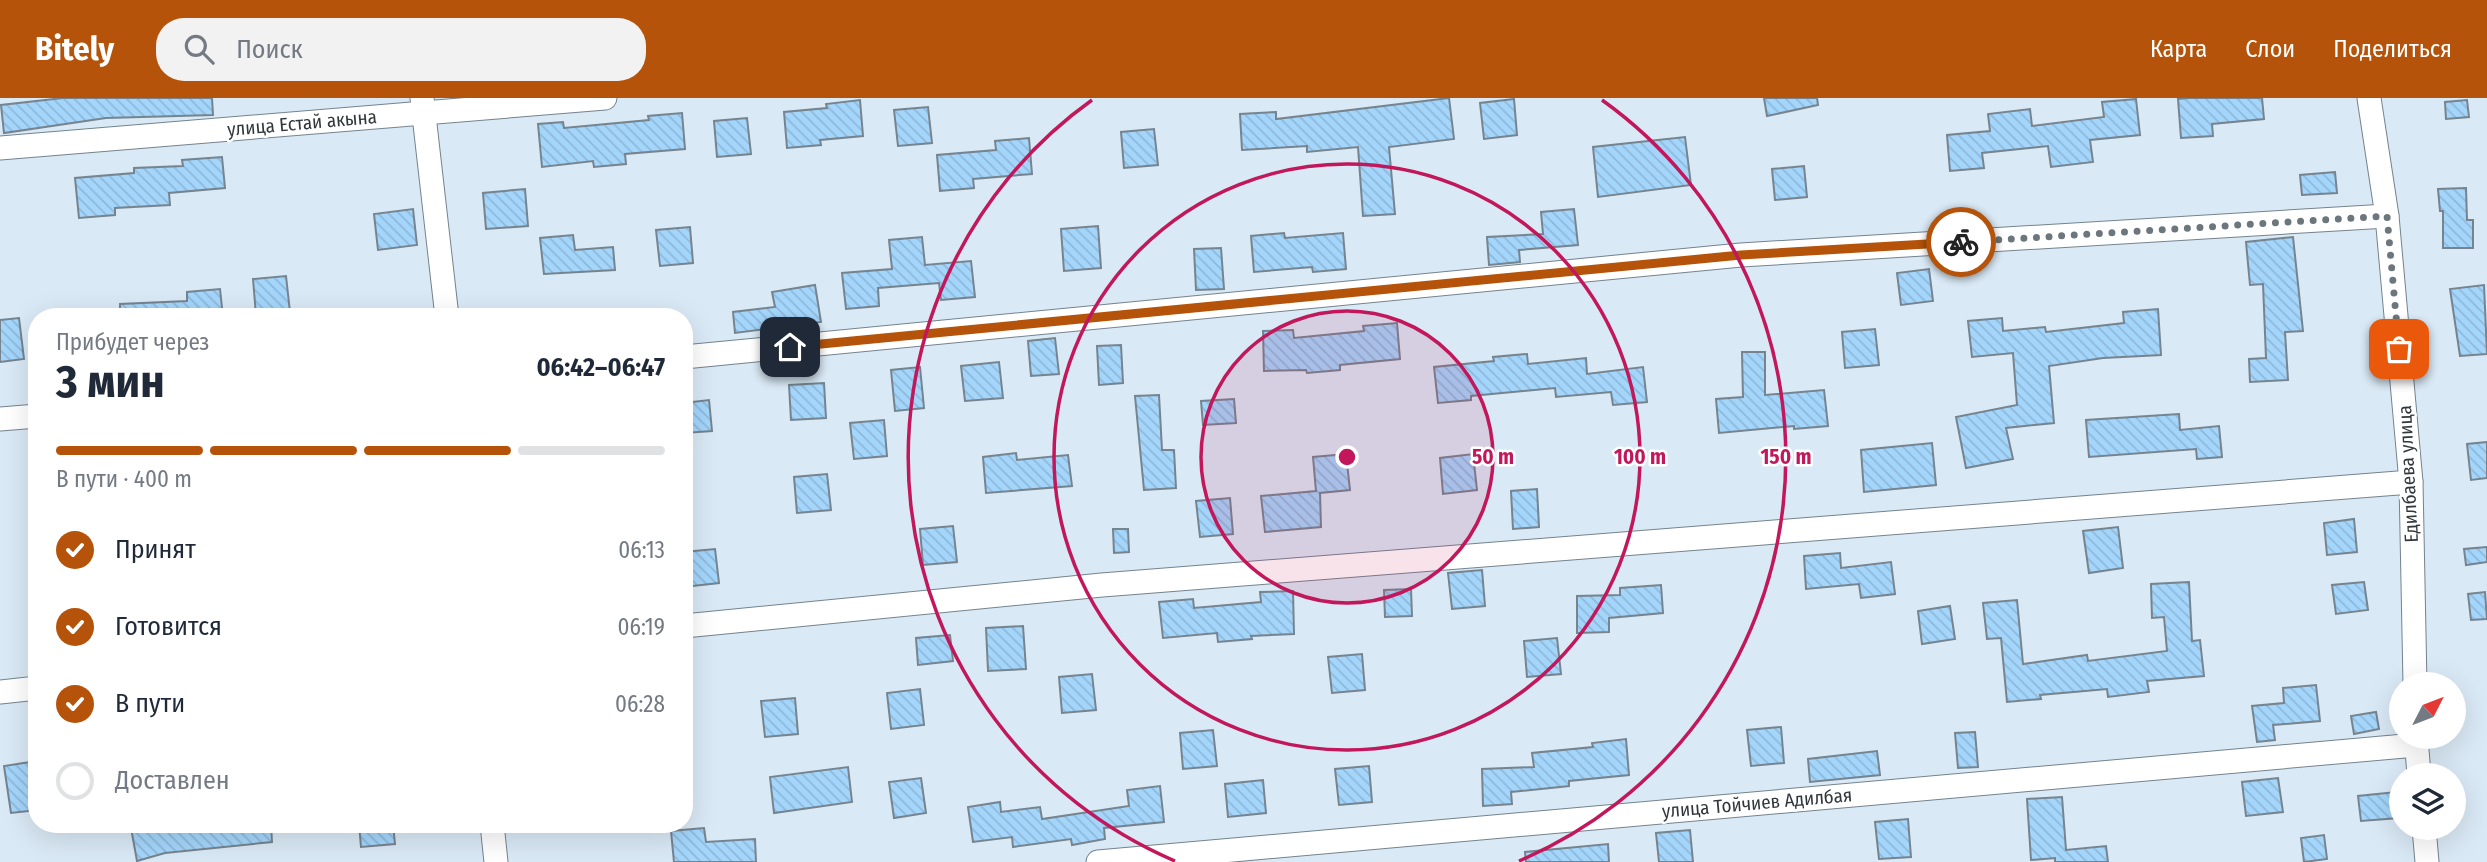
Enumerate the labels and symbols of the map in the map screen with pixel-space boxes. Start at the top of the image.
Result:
street label: улица Естай акына [226,105,378,141]
courier [1926,207,1996,277]
pin [760,317,820,377]
pin [2369,319,2429,379]
street label: Едилбаева улица [2393,405,2423,543]
text: 50 m [1472,444,1514,470]
text: 100 m [1614,444,1666,470]
text: 150 m [1760,444,1812,470]
centre of rings [1335,445,1359,469]
north arrow [2389,672,2466,749]
street label: улица Тойчиев Адилбая [1661,783,1853,823]

